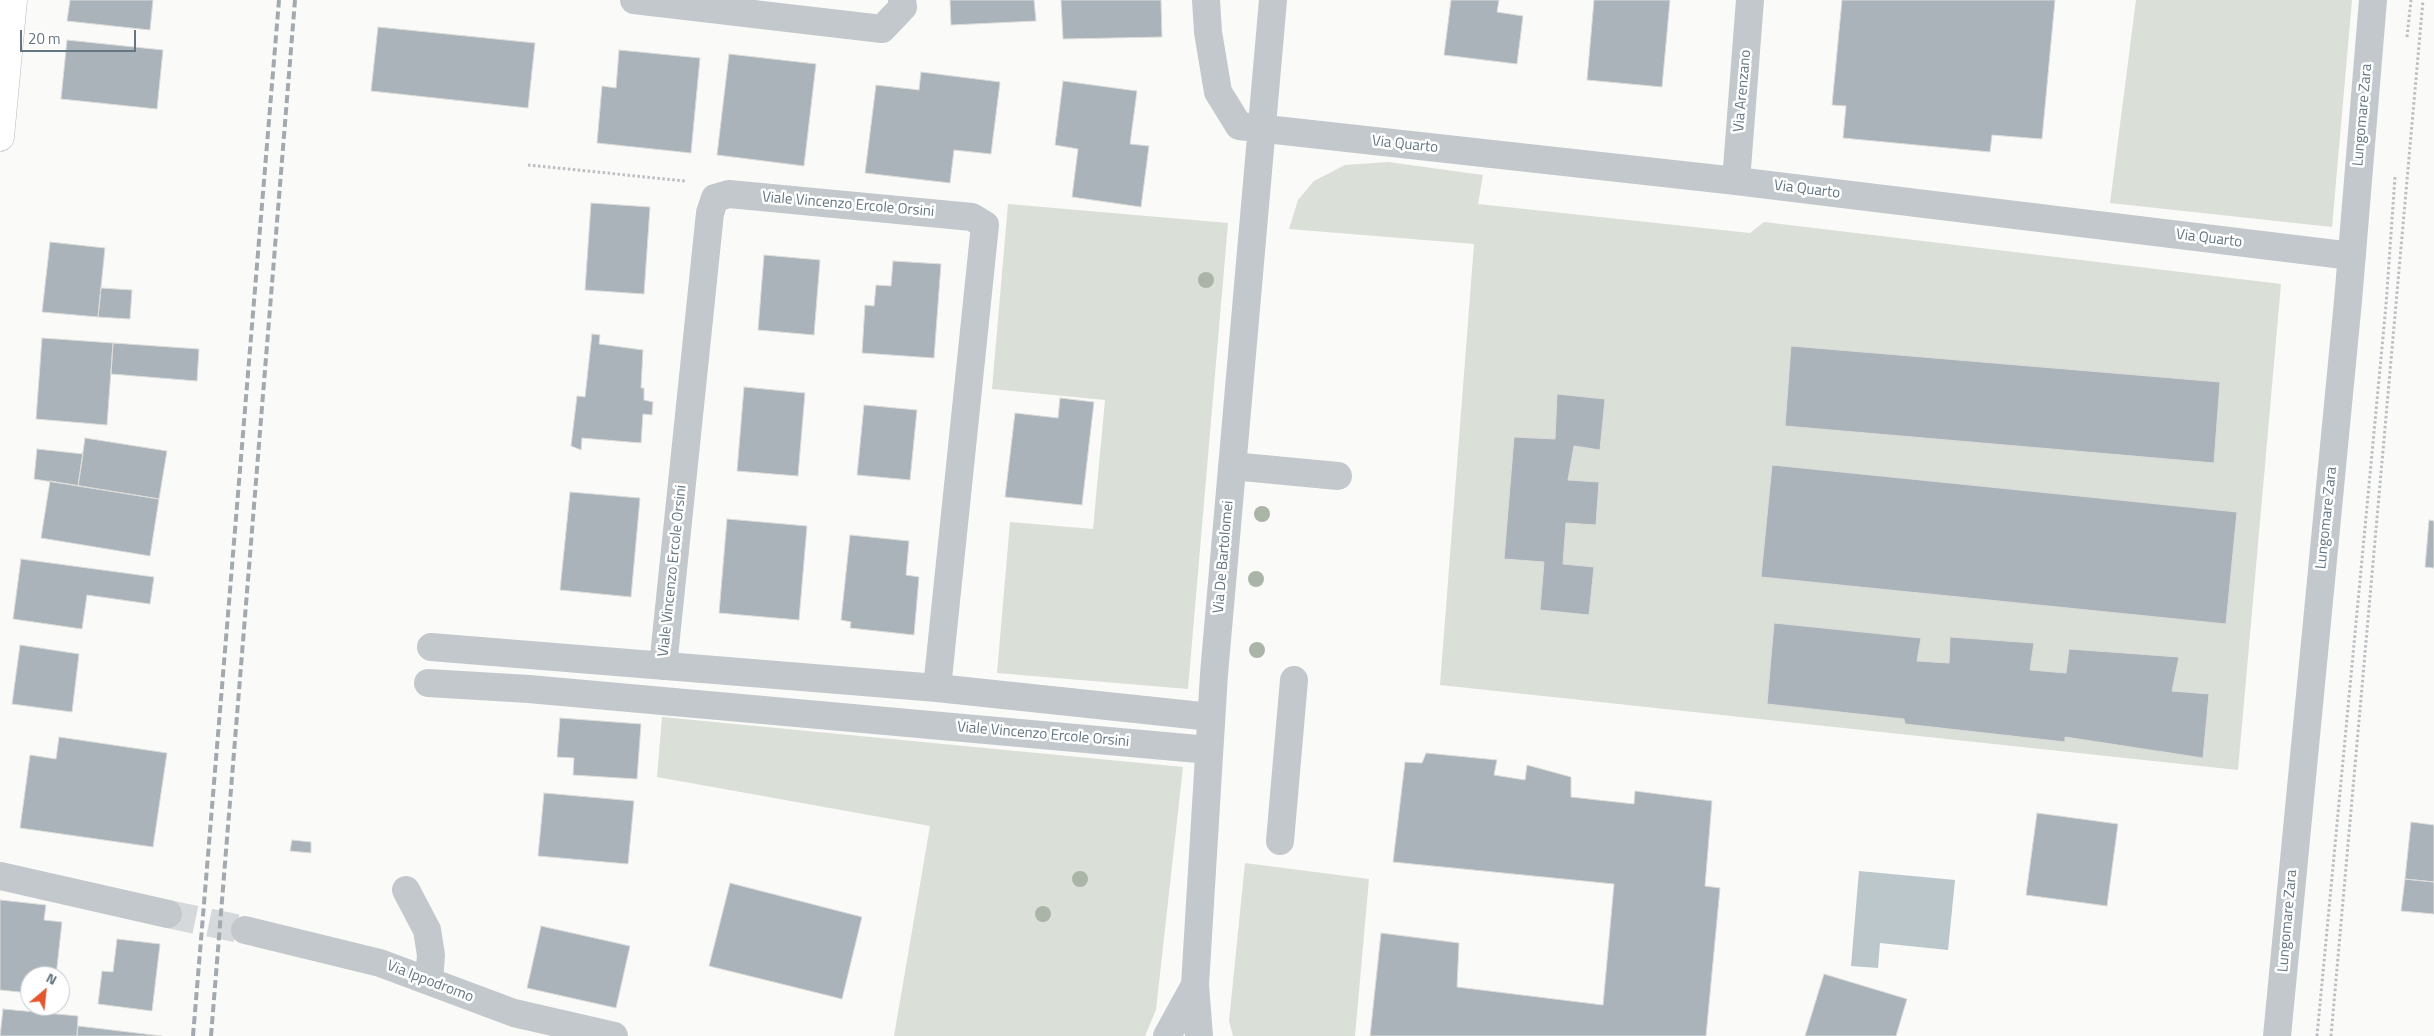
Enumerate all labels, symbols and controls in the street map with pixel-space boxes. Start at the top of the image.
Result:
scale bar [22,20,139,52]
text: 20 m [28,27,61,50]
street label: Via Arenzano [1730,49,1756,133]
street label: Lungomare Zara [2350,63,2376,167]
street label: Via Quarto [1371,133,1439,157]
street label: Via Quarto [1773,177,1841,203]
street label: Viale Vincenzo Ercole Orsini [761,189,935,221]
street label: Via Quarto [2175,226,2243,252]
street label: Lungomare Zara [2313,466,2341,570]
street label: Viale Vincenzo Ercole Orsini [655,484,691,658]
street label: Via De Bartolomei [1210,500,1238,614]
street label: Viale Vincenzo Ercole Orsini [956,719,1130,751]
street label: Lungomare Zara [2275,869,2301,973]
street label: Via Ippodromo [384,957,476,1007]
north arrow [20,966,70,1016]
text: N [43,967,61,990]

